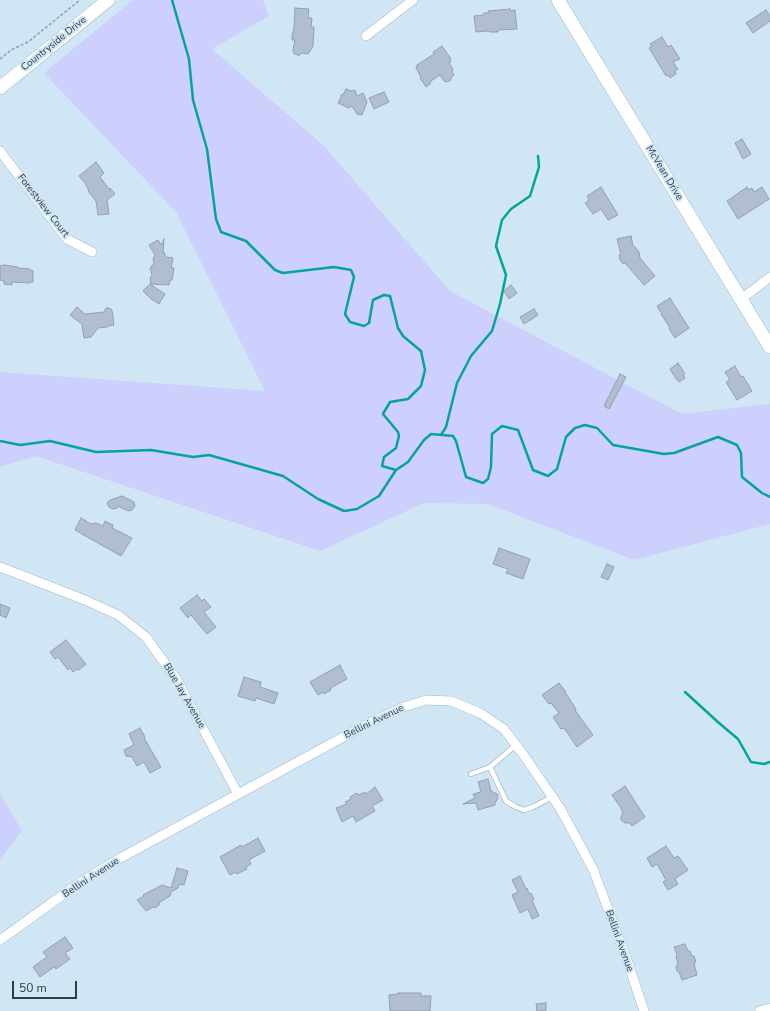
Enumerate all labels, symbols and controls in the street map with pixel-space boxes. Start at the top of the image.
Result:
street label: Countryside Drive [19,14,89,74]
street label: McVean Drive [643,143,685,203]
street label: Forestview Court [15,172,71,240]
street label: Blue Jay Avenue [160,661,208,731]
street label: Bellini Avenue [342,702,406,742]
street label: Bellini Avenue [61,855,121,901]
street label: Bellini Avenue [602,908,636,974]
scale bar [14,973,79,999]
text: 50 m [19,980,47,996]

